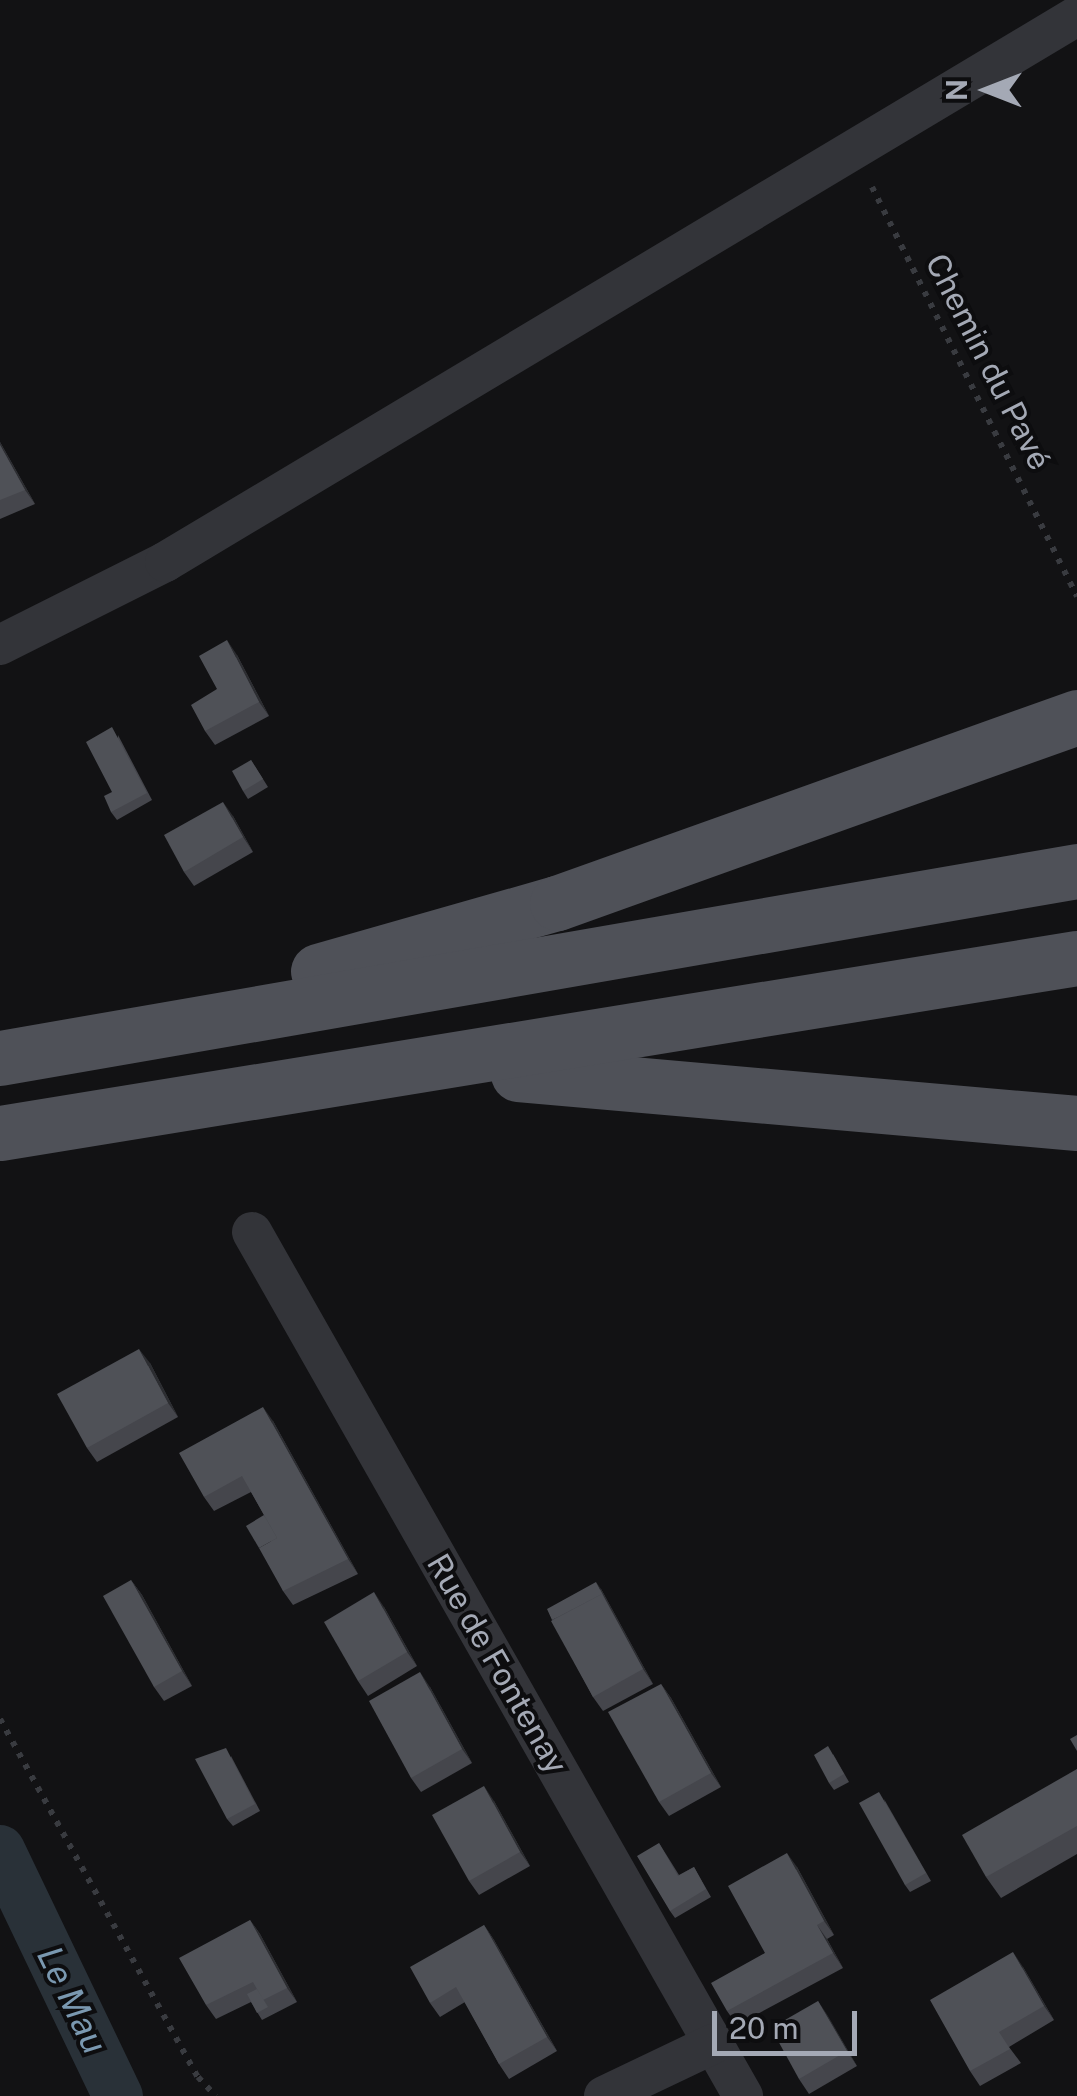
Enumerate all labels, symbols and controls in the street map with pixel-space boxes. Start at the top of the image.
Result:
north arrow [937,40,1037,140]
text: N [940,79,973,101]
street label: Chemin du Pavé [917,248,1059,476]
street label: Rue de Fontenay [418,1547,576,1781]
water label: Le Mau [28,1939,116,2061]
scale bar [717,1991,862,2053]
text: 20 m [729,2010,798,2046]

